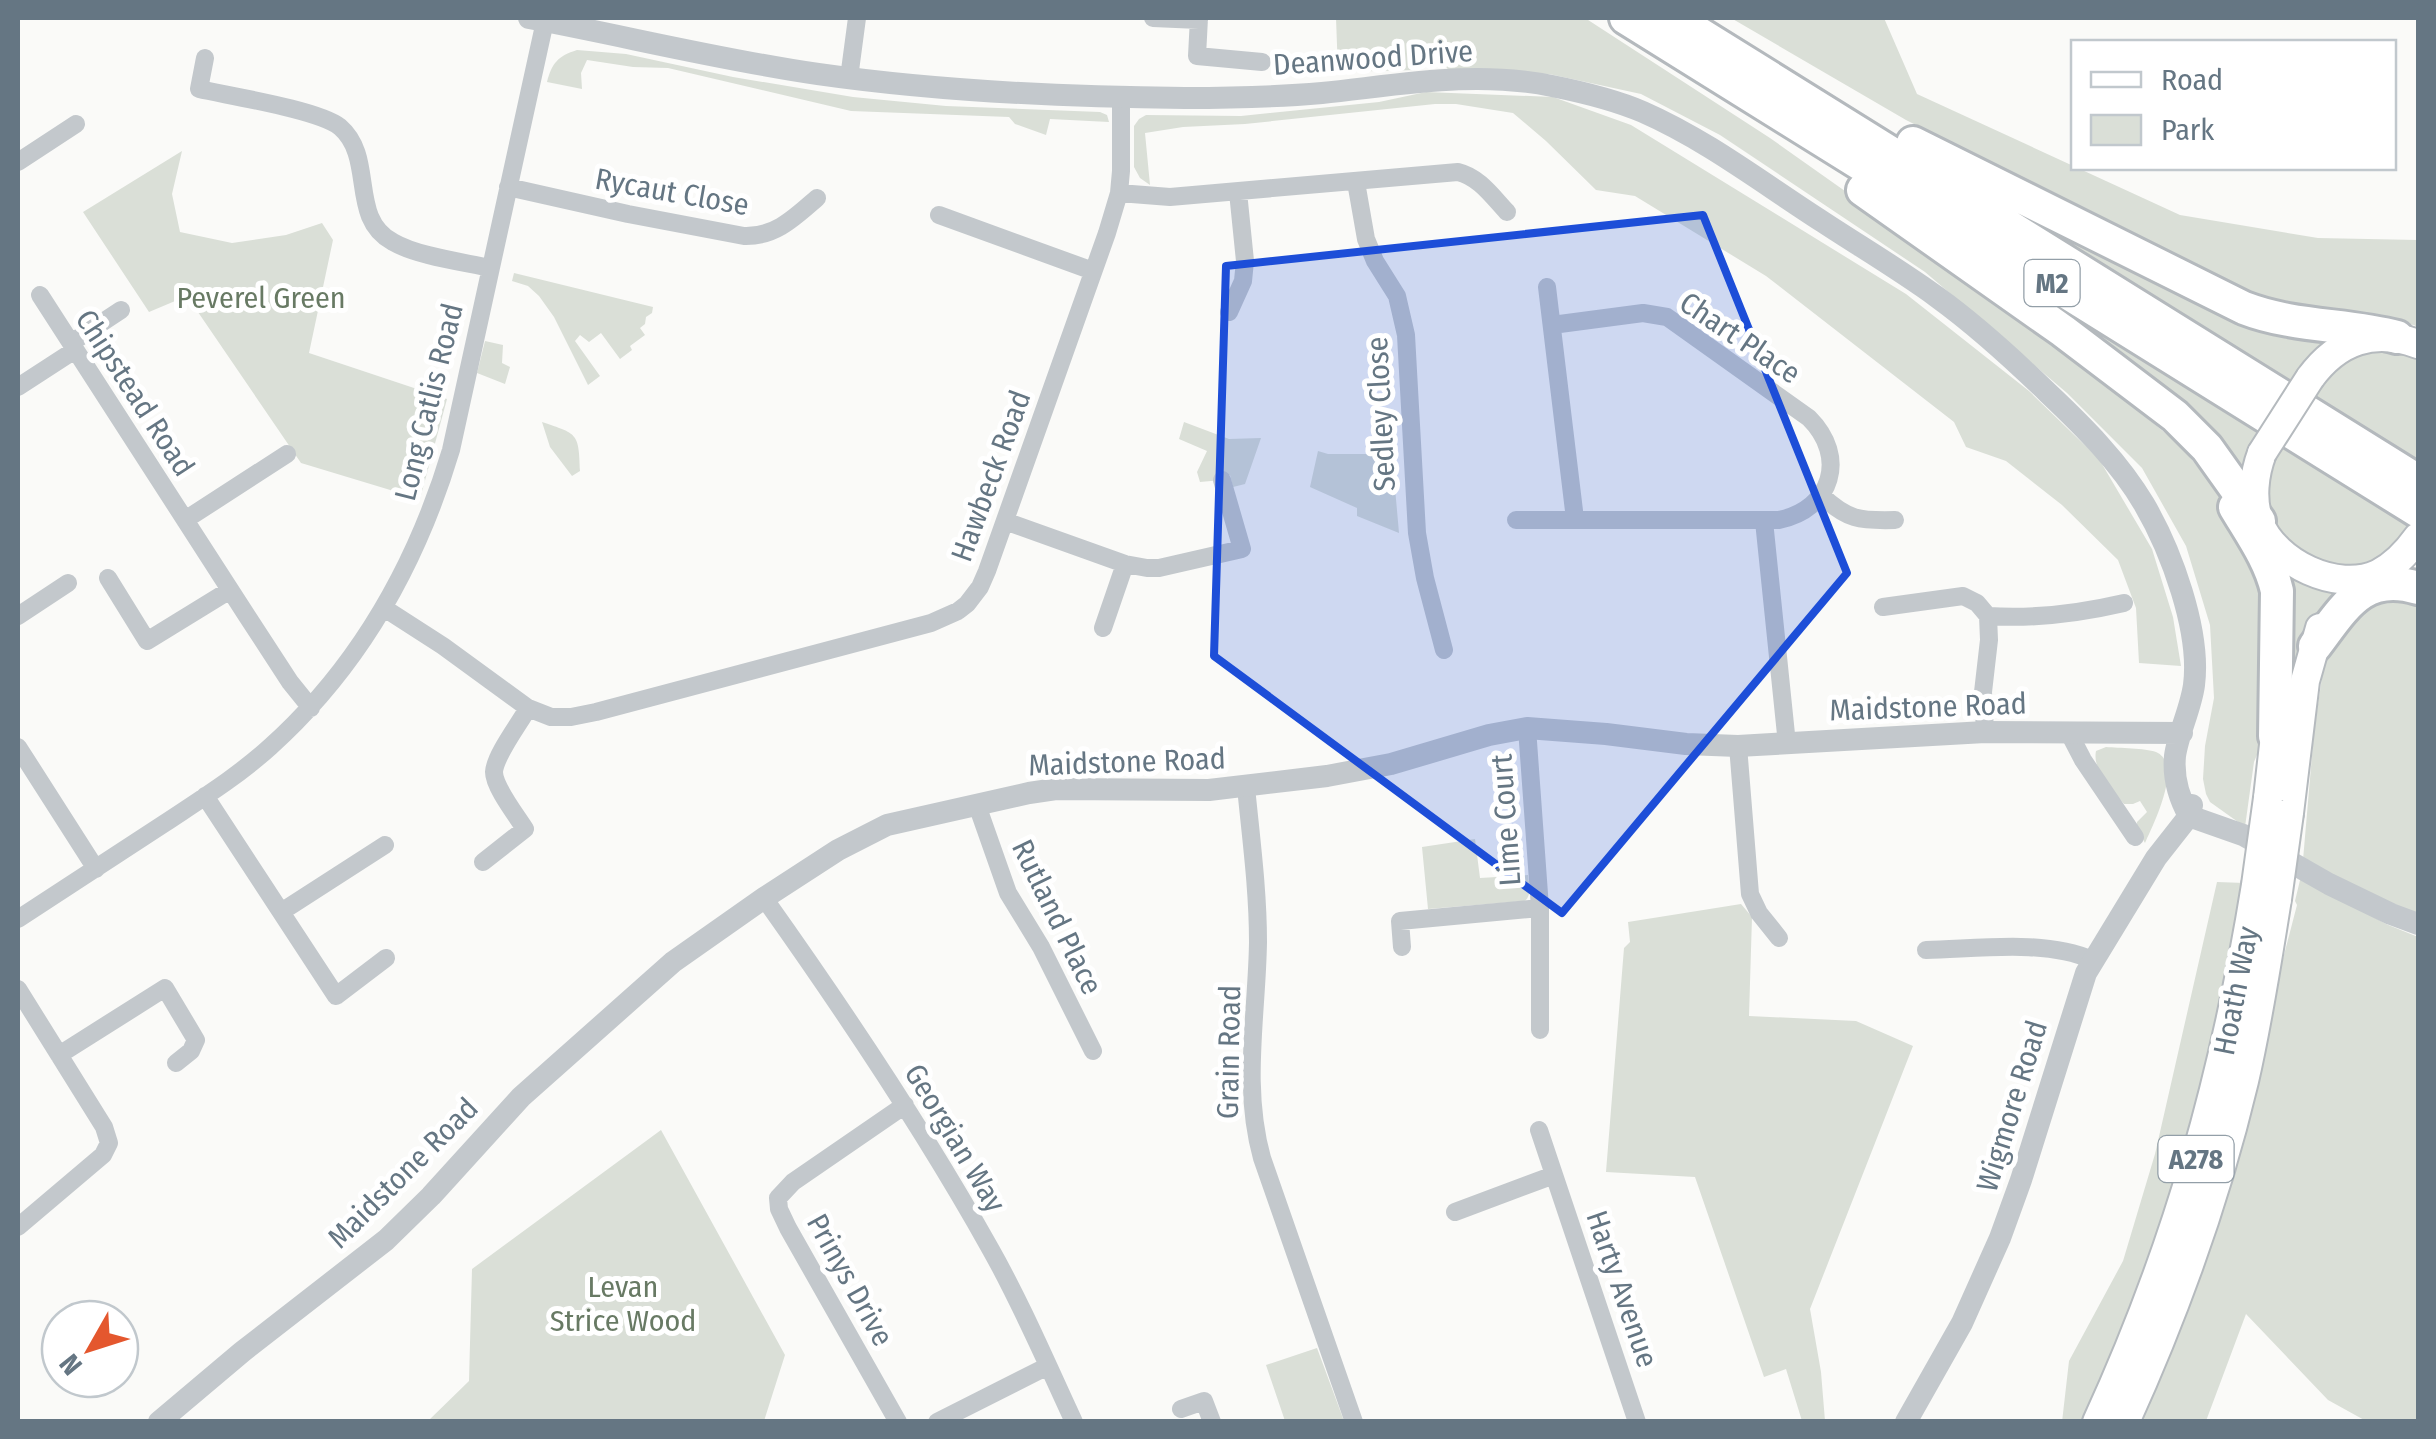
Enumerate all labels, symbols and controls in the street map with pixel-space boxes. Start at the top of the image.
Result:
street label: Deanwood Drive [1272,33,1474,83]
legend [2071,40,2396,170]
text: Road [2161,62,2223,98]
text: Park [2161,112,2214,148]
street label: Rycaut Close [592,161,752,223]
road number: M2 [2024,260,2080,306]
park label: Peverel Green [176,280,346,316]
street label: Chart Place [1673,285,1807,391]
street label: Long Catlis Road [387,300,471,504]
street label: Chipstead Road [68,303,202,483]
street label: Sedley Close [1359,336,1403,492]
street label: Hawbeck Road [943,386,1039,566]
street label: Maidstone Road [1829,686,2027,728]
street label: Maidstone Road [1028,741,1226,783]
street label: Lime Court [1483,753,1529,887]
street label: Rutland Place [1004,834,1110,1000]
street label: Hoath Way [2206,923,2266,1058]
street label: Grain Road [1210,985,1248,1119]
street label: Wigmore Road [1969,1016,2055,1196]
street label: Georgian Way [897,1057,1014,1219]
street label: Maidstone Road [320,1090,486,1256]
road number: A278 [2158,1136,2234,1182]
street label: Harty Avenue [1578,1206,1666,1372]
street label: Prinys Drive [799,1208,901,1352]
park label: Levan Strice Wood [550,1269,696,1339]
north arrow [40,1299,140,1399]
text: N [53,1348,89,1381]

